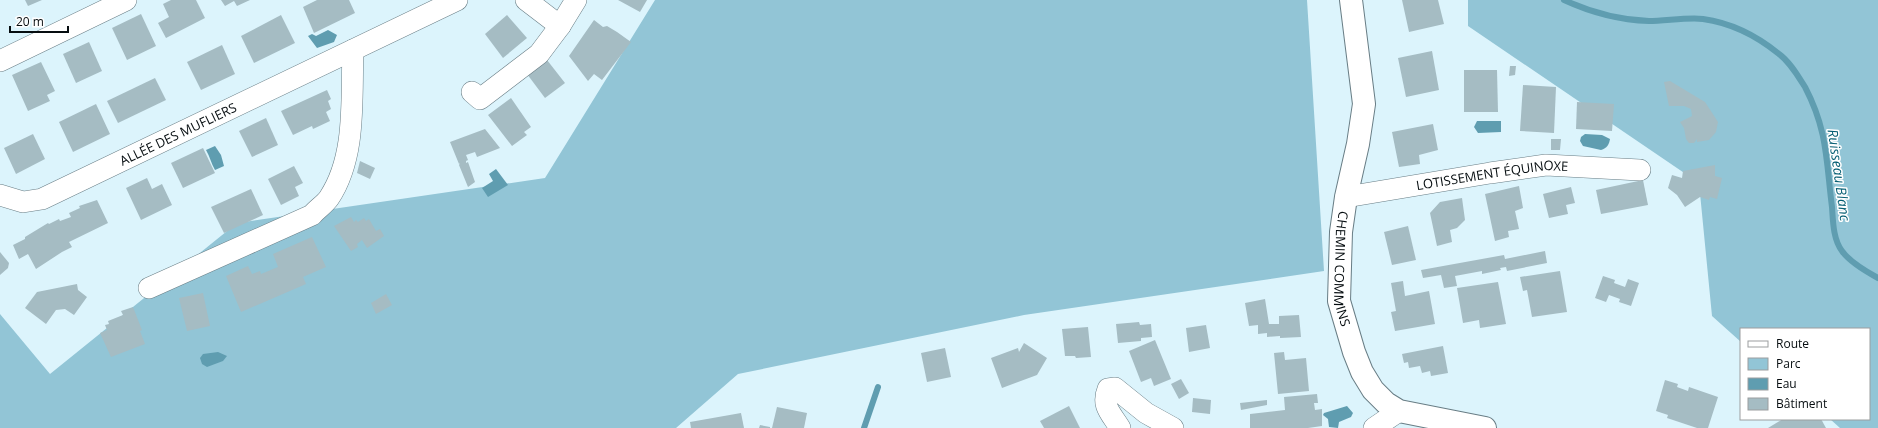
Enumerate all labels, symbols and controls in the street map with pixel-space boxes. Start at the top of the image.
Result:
scale bar [10,8,68,34]
text: 20 m [16,13,44,30]
street label: ALLÉE DES MUFLIERS [116,98,239,170]
water label: Ruisseau Blanc [1824,128,1855,223]
street label: LOTISSEMENT ÉQUINOXE [1415,156,1569,194]
street label: CHEMIN COMMINS [1330,210,1355,328]
legend [1740,328,1870,420]
text: Route [1776,335,1809,352]
text: Parc [1776,355,1801,372]
text: Eau [1776,375,1797,392]
text: Bâtiment [1776,395,1827,412]

